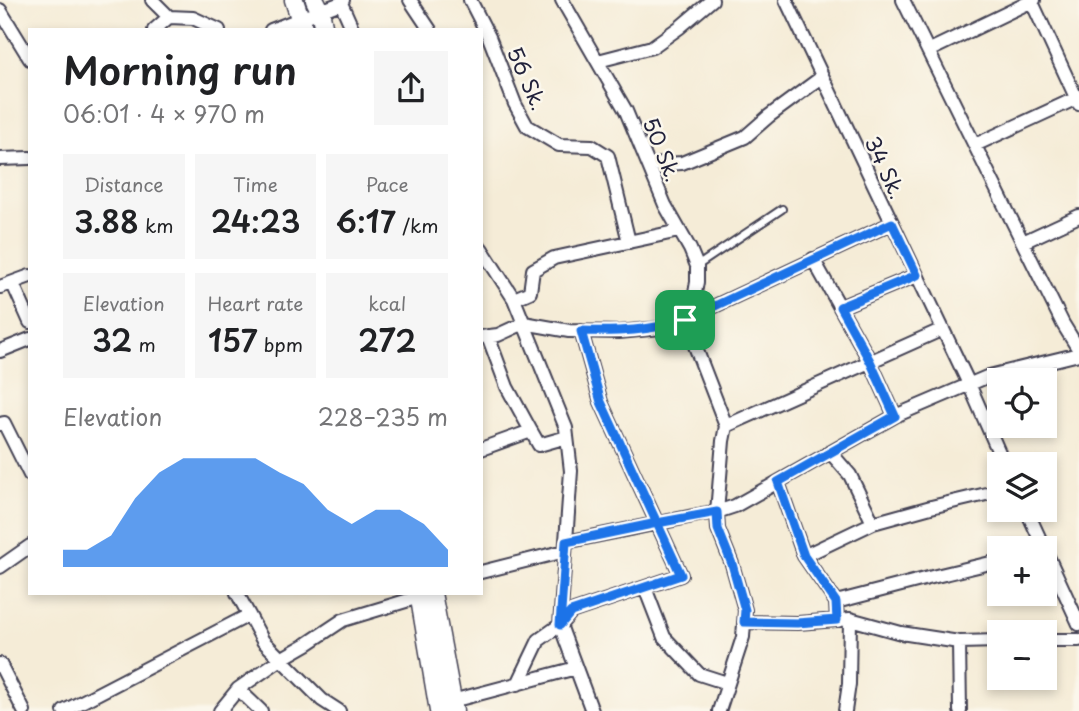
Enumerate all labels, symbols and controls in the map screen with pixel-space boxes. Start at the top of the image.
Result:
text: Morning run [63,41,297,98]
street label: 56 Sk. [500,41,556,115]
button: share [374,51,448,125]
text: 06:01 · 4 × 970 m [63,96,265,131]
street label: 50 Sk. [636,112,690,186]
street label: 34 Sk. [858,130,914,204]
text: Distance [84,170,164,198]
text: Time [233,170,278,198]
text: Pace [366,170,409,198]
text: 3.88 [74,198,139,243]
text: 24:23 [211,198,300,243]
text: 6:17 [336,198,396,243]
text: km [139,211,174,239]
text: /km [396,211,439,239]
text: Elevation [83,289,165,317]
text: Heart rate [208,289,303,317]
text: kcal [368,289,406,317]
pin [655,290,715,350]
icon: arrive [666,301,704,339]
text: 32 [92,317,132,362]
text: 157 [208,317,258,362]
text: 272 [358,317,416,362]
text: m [132,330,156,358]
text: bpm [258,330,303,358]
map controls [987,368,1057,690]
button: locate [987,368,1057,438]
text: Elevation [63,399,162,434]
text: 228–235 m [318,399,448,434]
button: layers [987,452,1057,522]
button: + [987,536,1057,606]
button: − [987,620,1057,690]

